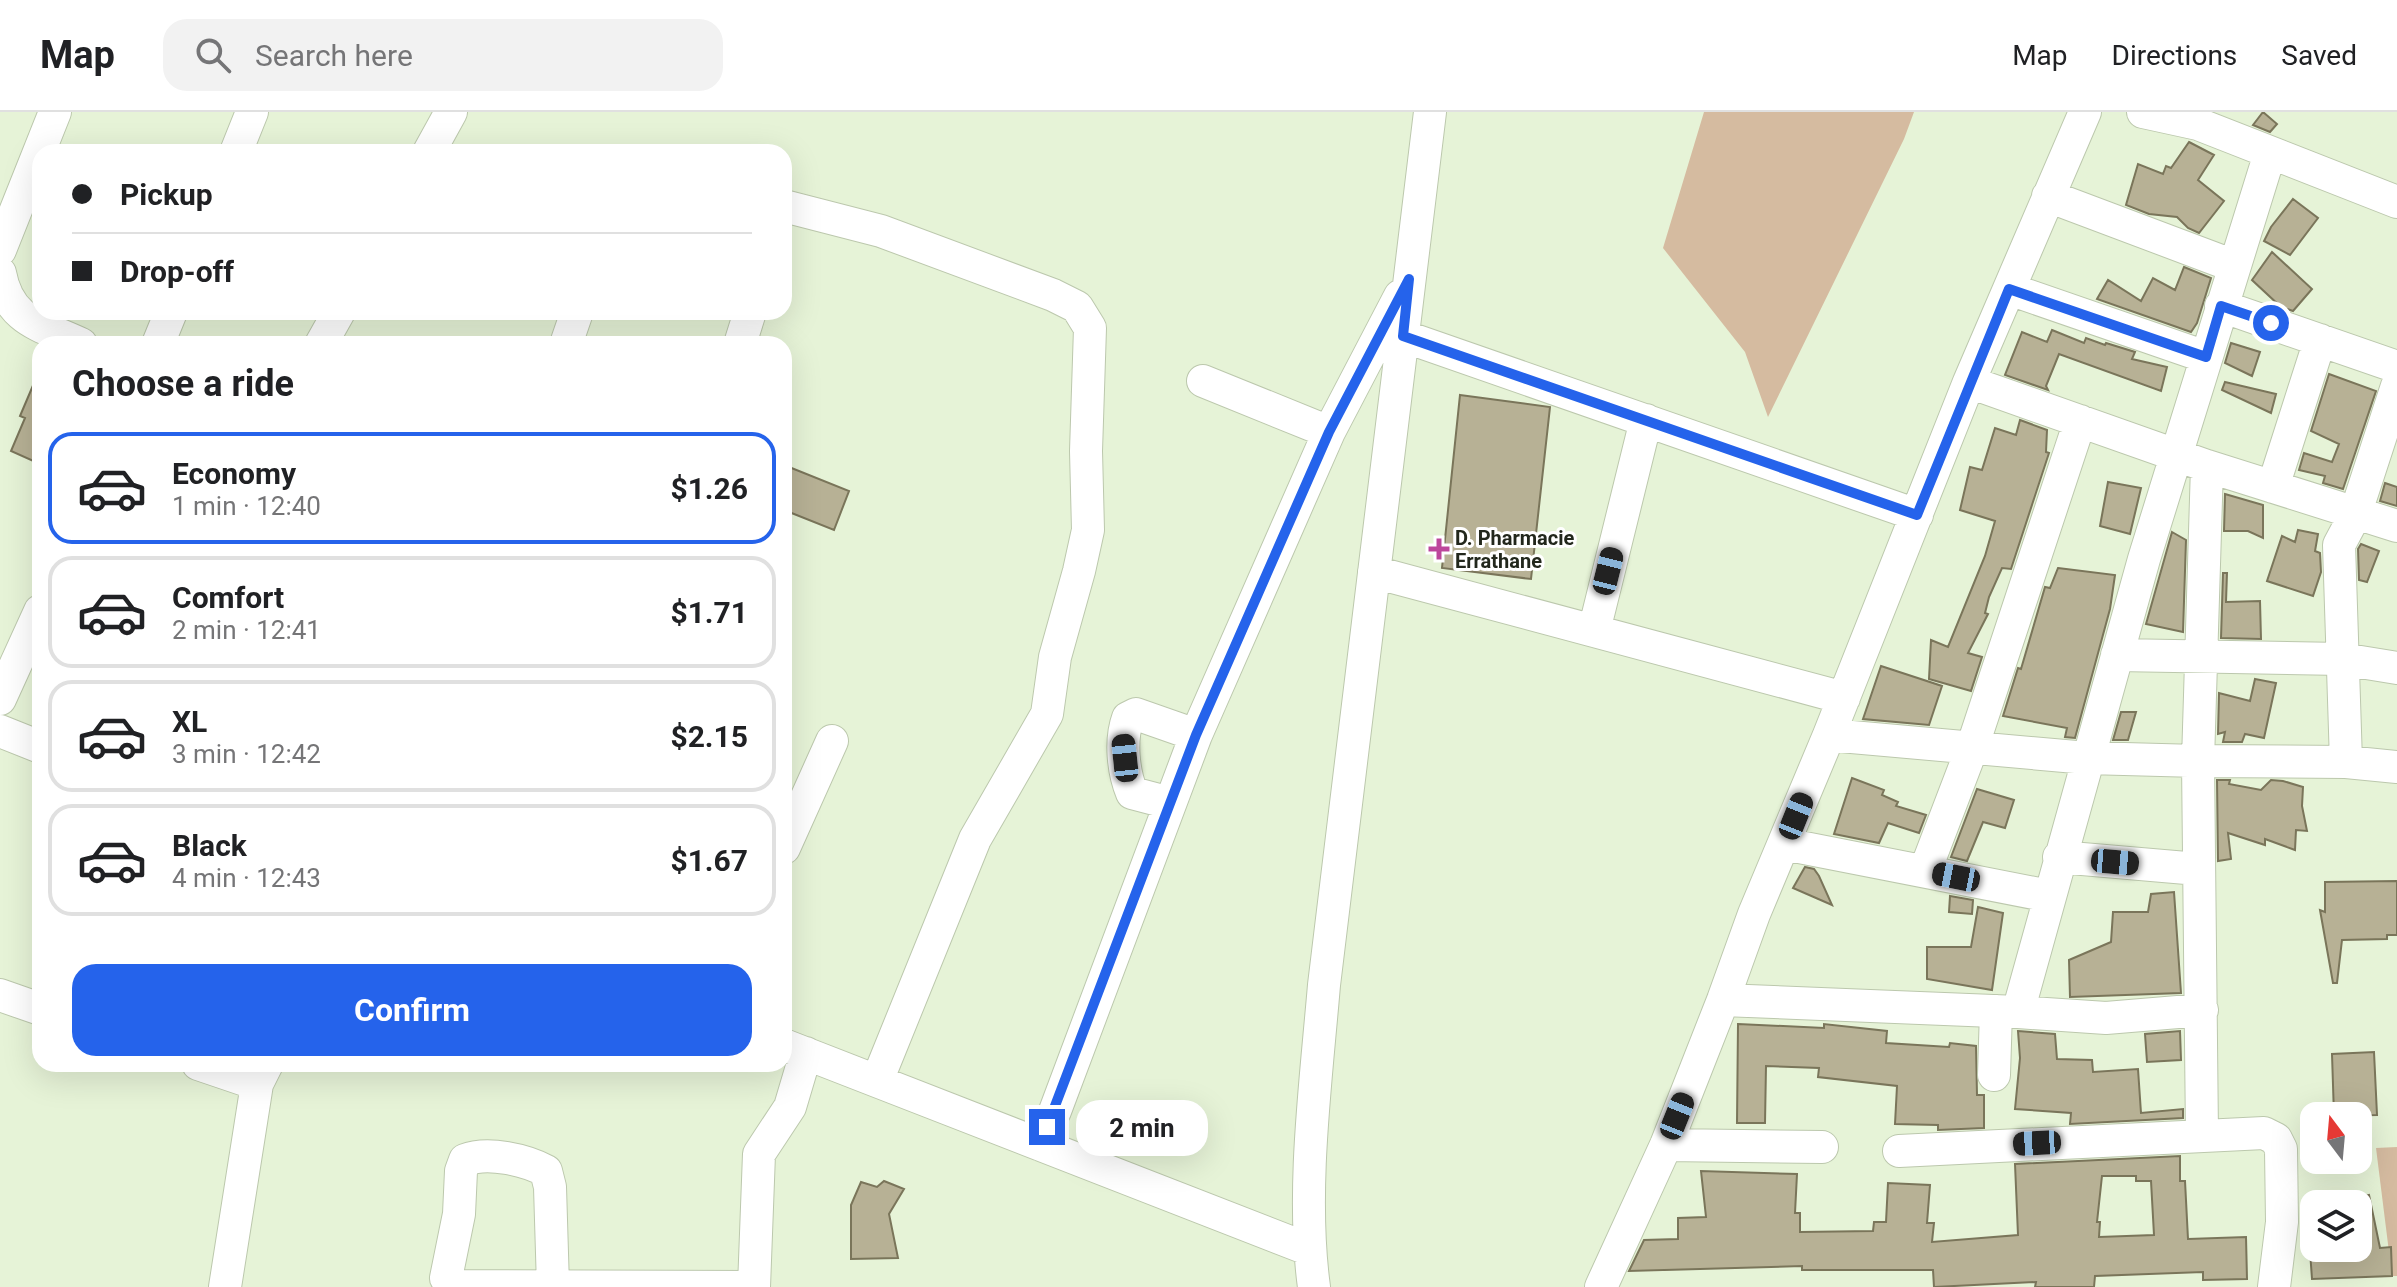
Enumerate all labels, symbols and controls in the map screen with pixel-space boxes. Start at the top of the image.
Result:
search box [163,19,723,91]
text: Map [40,33,115,77]
icon: search [191,33,235,77]
text: Search here [255,38,413,73]
text: Map [2012,39,2068,72]
text: Directions [2112,39,2237,72]
text: Saved [2281,39,2357,72]
text: Pickup [120,177,213,212]
text: Drop-off [120,254,234,289]
route start [2253,305,2289,341]
text: Choose a ride [72,363,294,405]
icon: car [76,452,148,524]
text: Economy [172,456,296,491]
text: $1.26 [670,471,748,506]
text: 1 min · 12:40 [172,491,321,521]
place label: D. Pharmacie Errathane [1455,526,1575,573]
marker: D. Pharmacie Errathane [1430,540,1448,558]
car [1591,545,1625,597]
icon: car [76,576,148,648]
text: Comfort [172,580,284,615]
text: $1.71 [670,595,748,630]
text: 2 min · 12:41 [172,615,321,645]
icon: car [76,700,148,772]
text: XL [172,704,207,739]
text: $2.15 [670,719,748,754]
car [1111,733,1139,783]
text: 3 min · 12:42 [172,739,321,769]
car [1776,789,1816,843]
icon: car [76,824,148,896]
text: Black [172,828,247,863]
text: $1.67 [670,843,748,878]
car [2090,848,2140,876]
car [1930,861,1982,893]
text: 4 min · 12:43 [172,863,321,893]
button: Confirm [72,964,752,1056]
car [1657,1089,1697,1143]
callout: 2 min [1075,1099,1207,1155]
north arrow [2300,1102,2372,1174]
map controls [2300,1102,2372,1262]
route end [1029,1109,1065,1145]
text: 2 min [1109,1113,1175,1143]
car [2012,1130,2062,1156]
button: layers [2300,1190,2372,1262]

